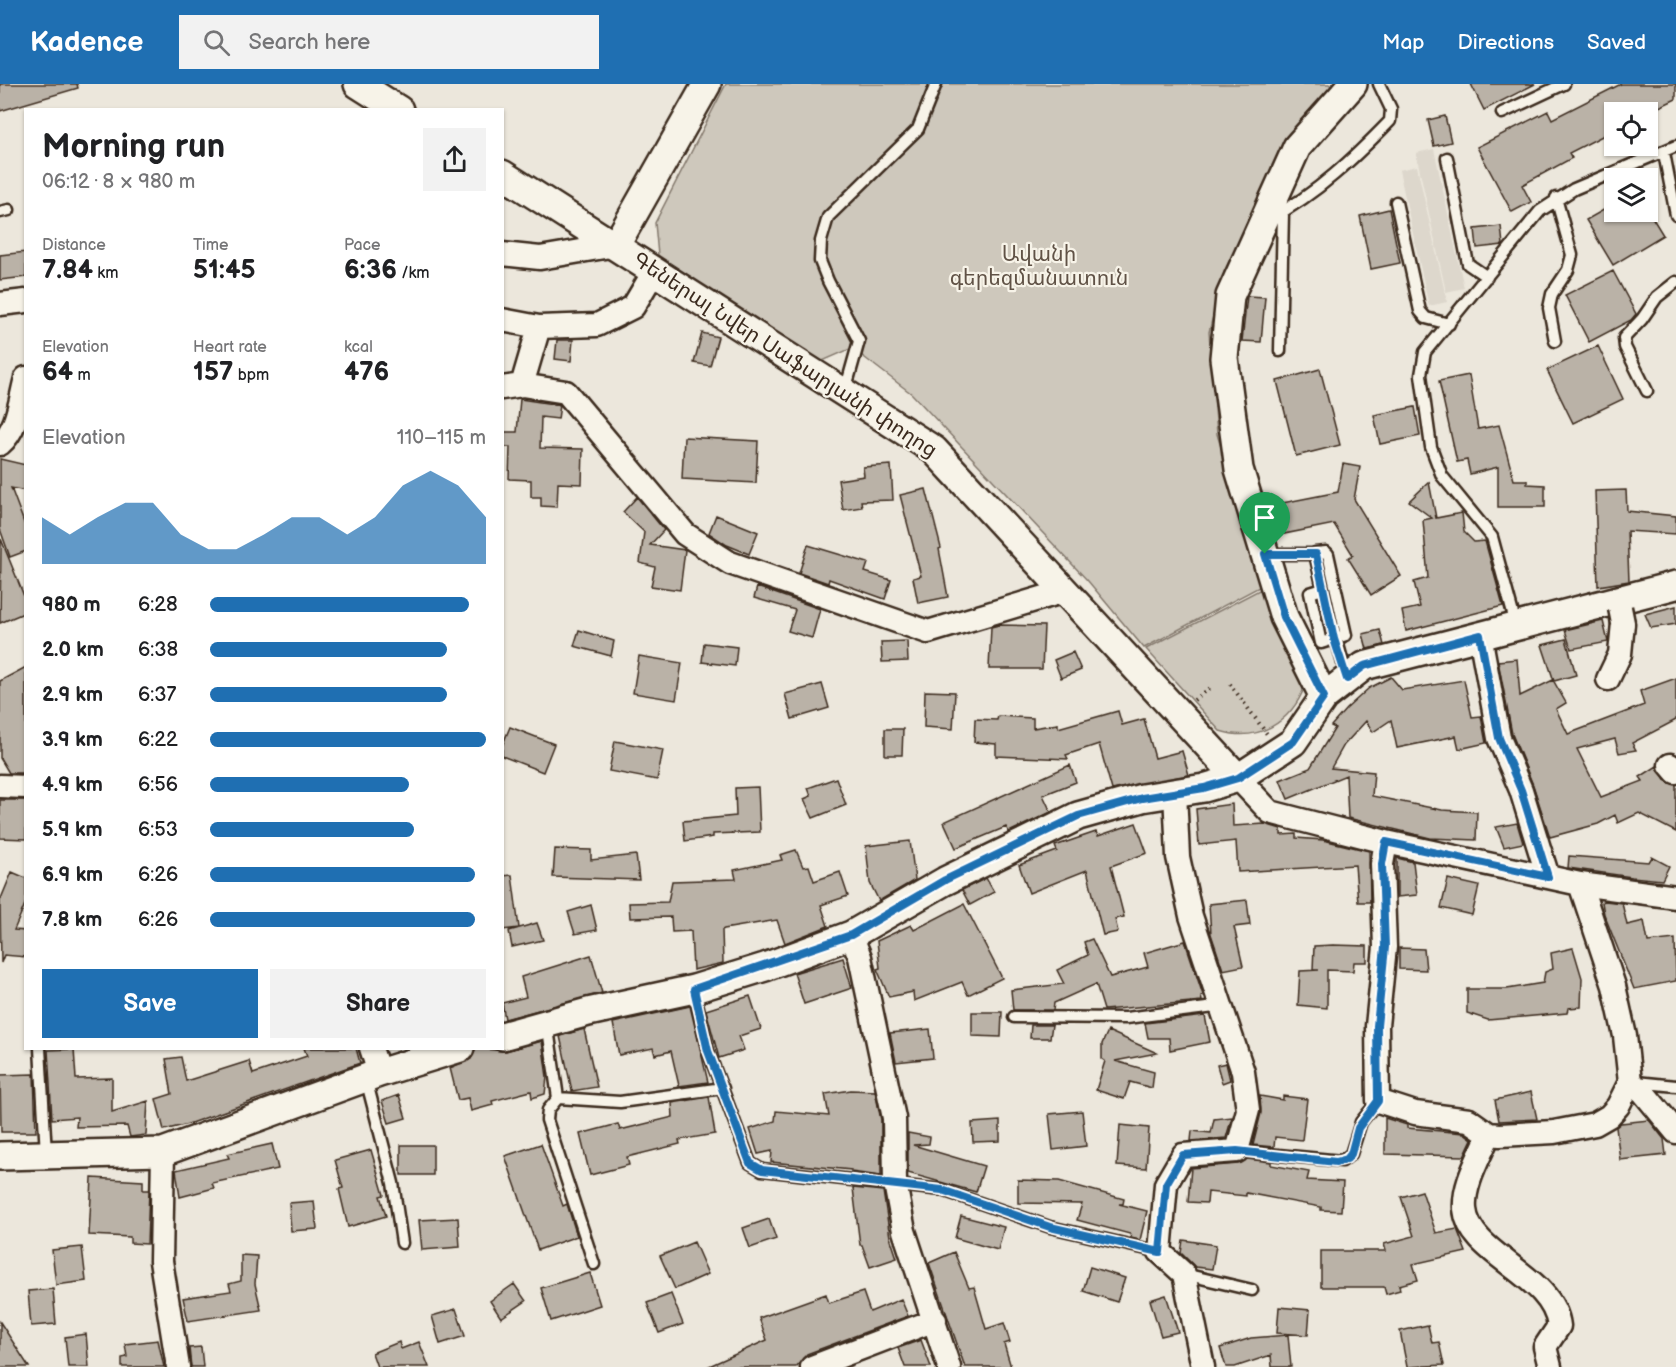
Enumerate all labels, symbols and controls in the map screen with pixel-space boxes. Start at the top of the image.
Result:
search box [179,15,599,69]
text: Kadence [30,26,143,59]
icon: search [200,26,233,59]
text: Search here [248,29,370,56]
text: Map [1382,30,1425,55]
text: Directions [1458,30,1554,55]
text: Saved [1587,30,1646,55]
map controls [1604,102,1658,222]
button: locate [1604,102,1658,156]
text: Morning run [42,127,225,167]
button: share [423,128,486,191]
button: layers [1604,168,1658,222]
text: 06:12 · 8 × 980 m [42,170,195,194]
text: Distance [42,236,106,255]
text: Time [193,236,228,255]
text: Pace [344,236,380,255]
park label: Ավանի գերեզմանատուն [950,242,1128,291]
street label: Գեներալ Նվեր Սաֆարյանի փողոց [628,247,942,463]
text: 7.84 [42,255,93,286]
text: 51:45 [193,255,256,286]
text: 6:36 [344,255,397,286]
text: km [93,264,118,283]
text: /km [397,264,430,283]
text: Elevation [42,338,109,357]
text: Heart rate [193,338,267,357]
text: kcal [344,338,373,357]
text: 64 [42,357,73,388]
text: 157 [193,357,233,388]
text: 476 [344,357,389,388]
text: m [73,366,91,385]
text: bpm [233,366,269,385]
text: Elevation [42,426,125,450]
text: 110–115 m [397,426,486,450]
pin [1239,492,1290,554]
icon: arrive [1248,501,1281,534]
text: 980 m [42,593,101,617]
text: 6:28 [138,593,178,617]
text: 2.0 km [42,638,104,662]
text: 6:38 [138,638,178,662]
text: 2.9 km [42,683,103,707]
text: 6:37 [138,683,176,707]
text: 3.9 km [42,728,103,752]
text: 6:22 [138,728,178,752]
text: 4.9 km [42,773,103,797]
text: 6:56 [138,773,178,797]
text: 5.9 km [42,818,103,842]
text: 6:53 [138,818,178,842]
text: 6.9 km [42,863,103,887]
text: 6:26 [138,863,178,887]
text: 7.8 km [42,908,102,932]
text: 6:26 [138,908,178,932]
button: Save [42,969,258,1038]
button: Share [270,969,486,1038]

